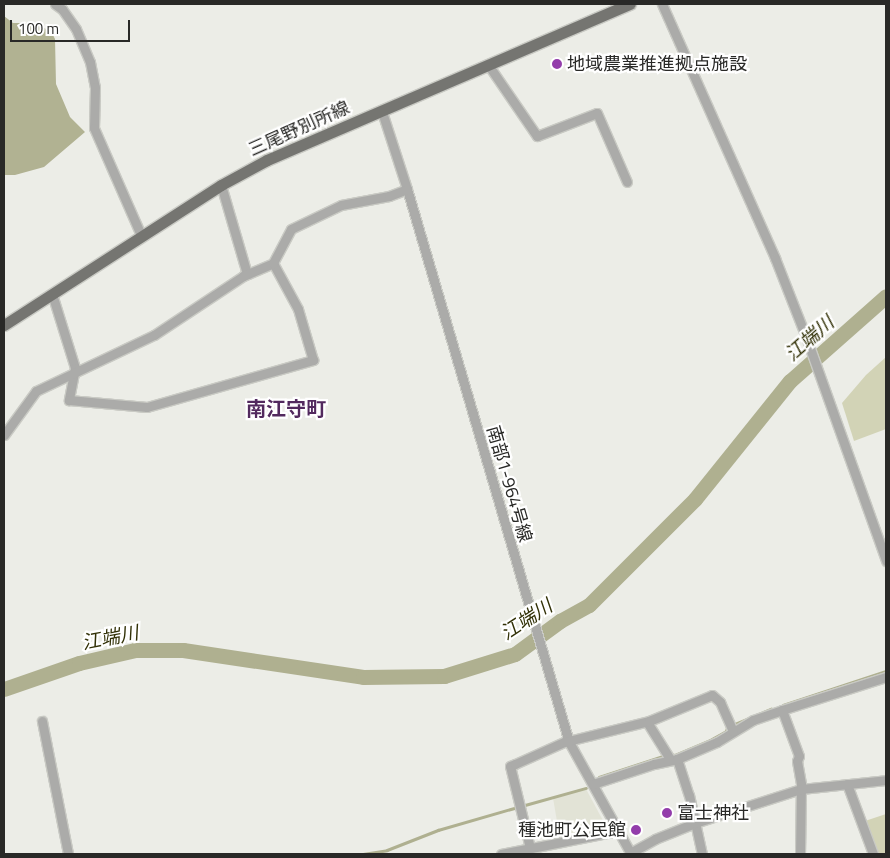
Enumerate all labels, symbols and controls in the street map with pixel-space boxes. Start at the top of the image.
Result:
scale bar [12,10,132,42]
text: 100 m [18,17,59,40]
place label: 地域農業推進拠点施設 [567,53,747,75]
marker: 地域農業推進拠点施設 [551,58,563,70]
street label: 三尾野別所線 [245,97,353,161]
water label: 江端川 [780,311,838,365]
district label: 南江守町 [246,396,326,420]
street label: 南部1-964号線 [482,423,536,545]
water label: 江端川 [496,594,556,644]
water label: 江端川 [80,620,140,654]
place label: 富士神社 [677,802,749,824]
marker: 富士神社 [661,807,673,819]
place label: 種池町公民館 [518,819,626,841]
marker: 種池町公民館 [630,824,642,836]

